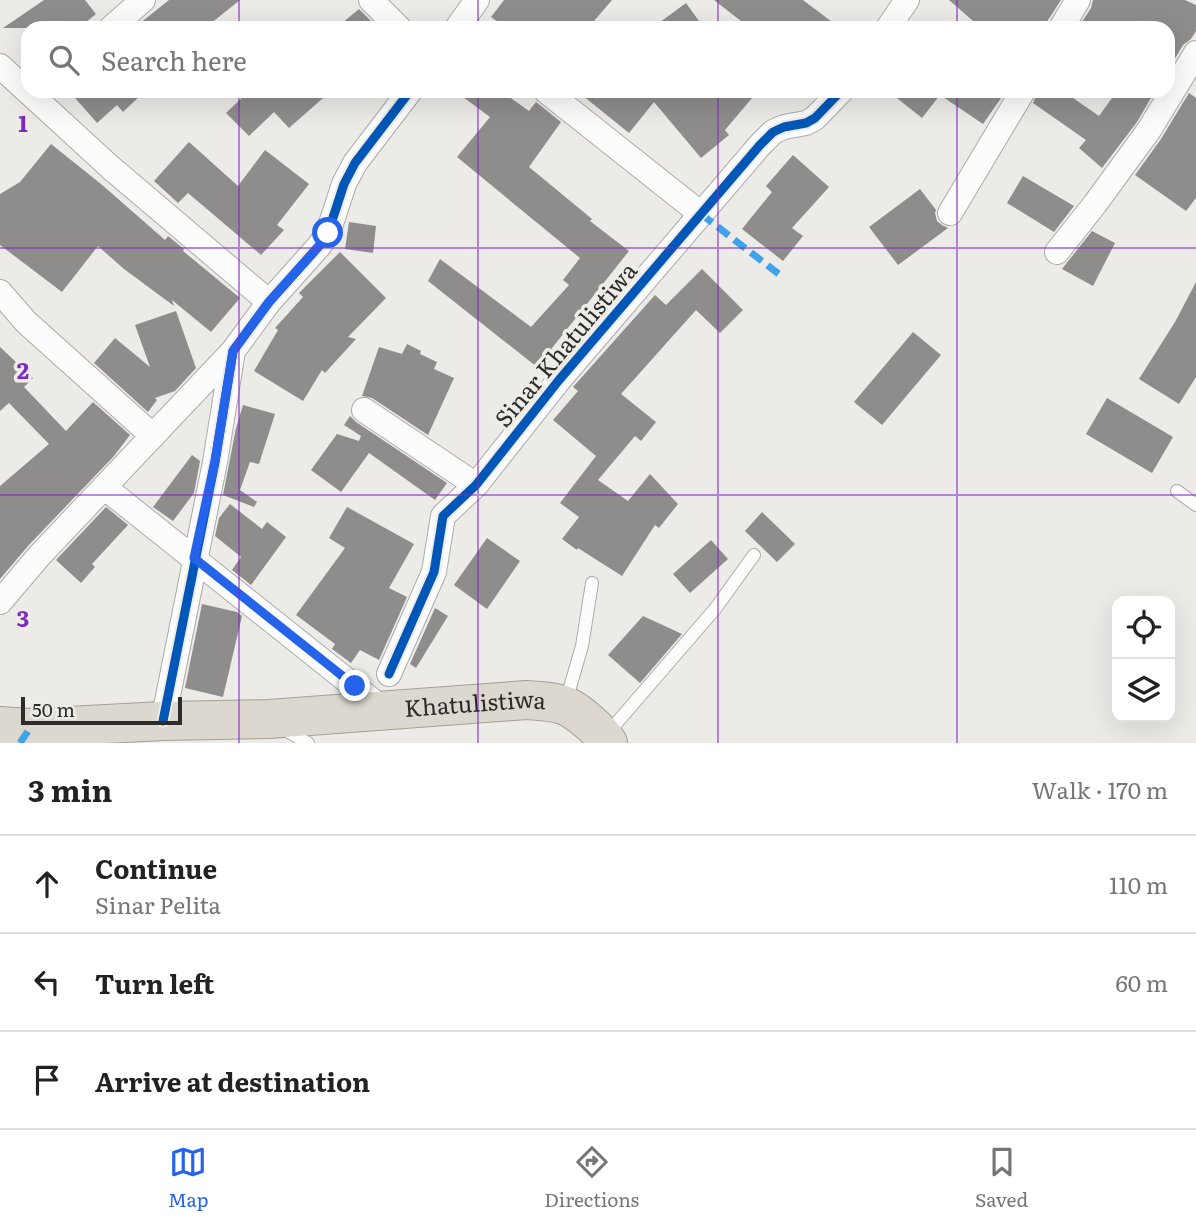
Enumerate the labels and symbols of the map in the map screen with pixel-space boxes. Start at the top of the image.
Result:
text: 1 [18,105,28,139]
route start [312,217,343,248]
street label: Sinar Khatulistiwa [485,253,644,434]
text: 2 [17,352,29,386]
text: 3 [17,600,29,634]
route end [339,670,370,701]
street label: Khatulistiwa [403,680,548,724]
scale bar [21,694,182,726]

